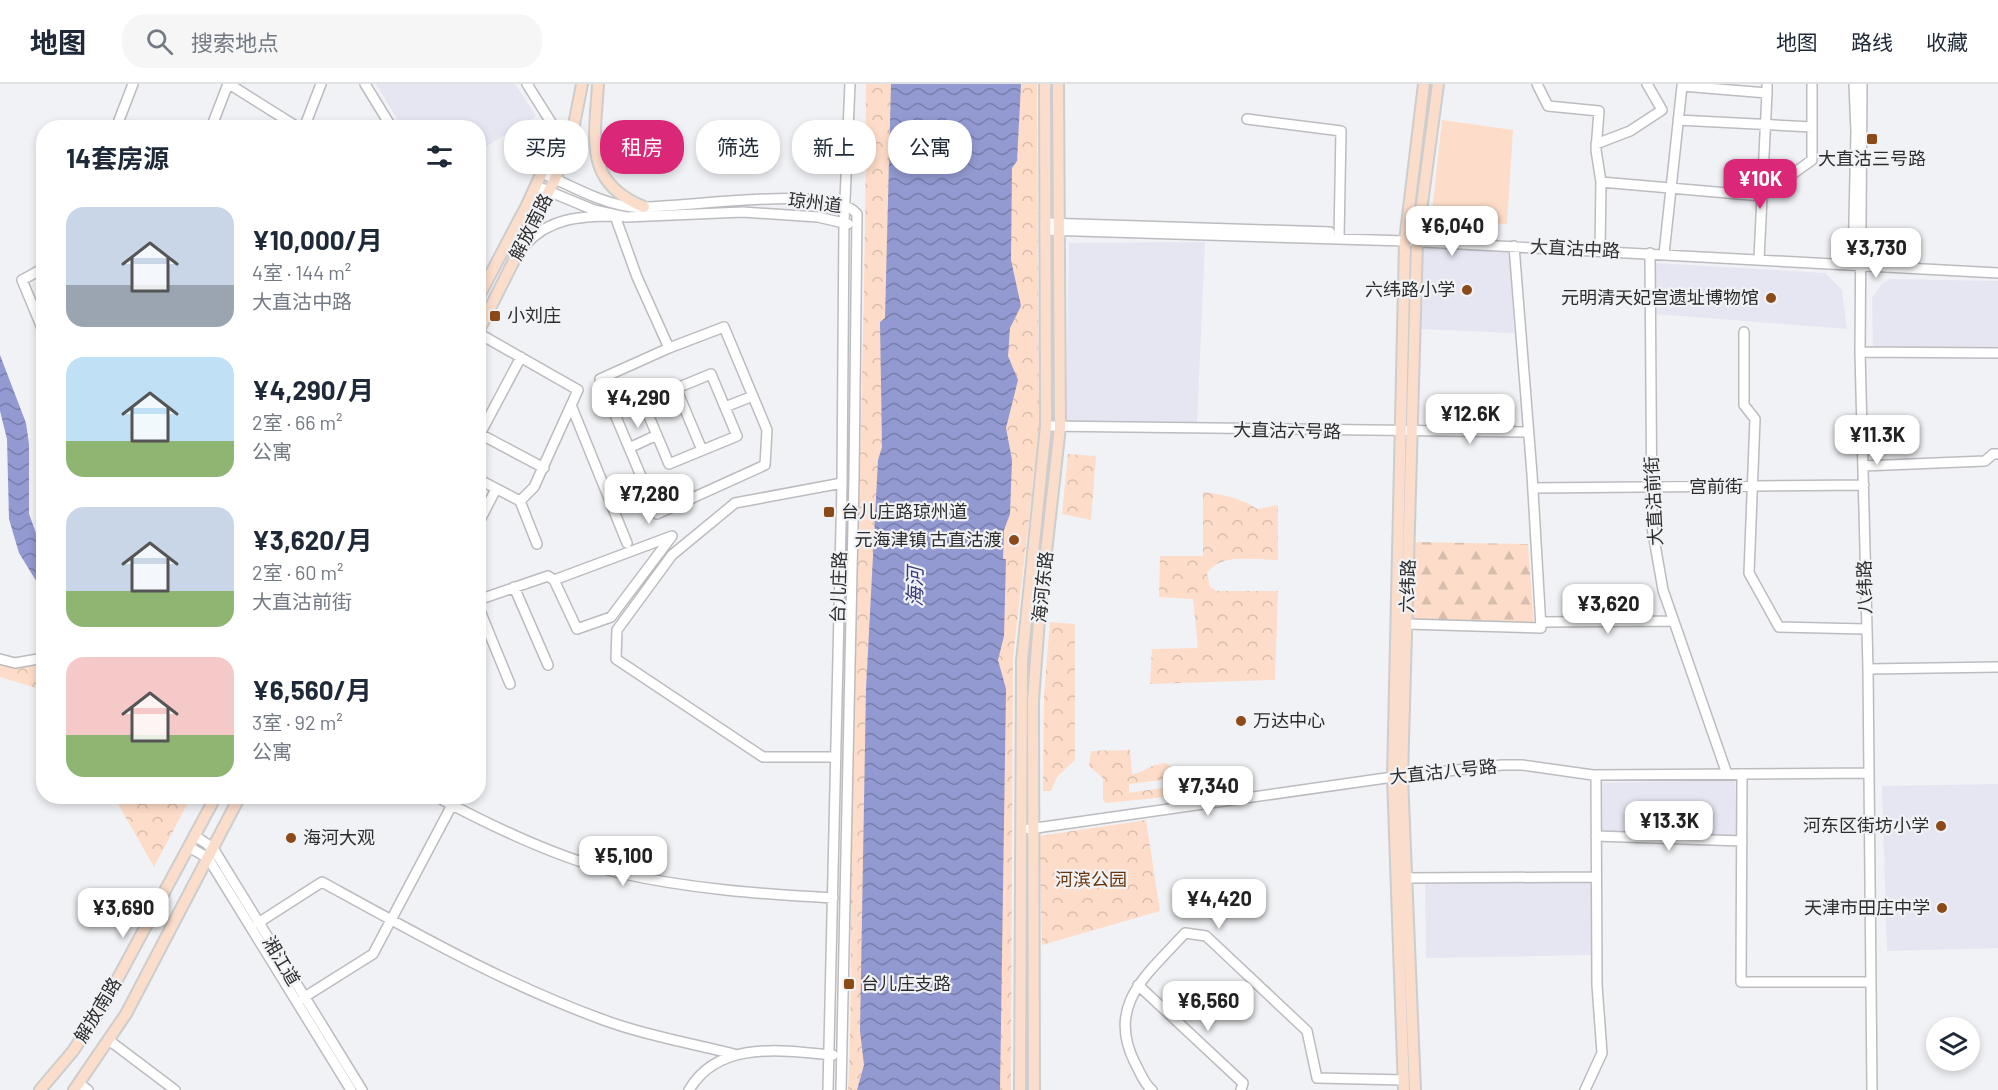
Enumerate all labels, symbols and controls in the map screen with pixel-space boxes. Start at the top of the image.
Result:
search box [122,14,542,68]
text: 地图 [30,25,86,59]
icon: search [143,25,176,58]
text: 搜索地点 [191,29,279,55]
text: 地图 [1776,29,1818,54]
text: 路线 [1851,29,1893,54]
text: 收藏 [1926,29,1968,54]
chip: 买房 [504,120,588,174]
chip: 租房 [600,120,684,174]
chip: 筛选 [696,120,780,174]
chip: 新上 [792,120,876,174]
chip: 公寓 [888,120,972,174]
marker: 大直沽三号路 [1865,132,1879,146]
icon: filters [423,140,456,173]
text: 14套房源 [66,142,169,173]
place label: 大直沽三号路 [1818,147,1926,169]
pin: ¥10K [1724,159,1796,210]
text: ¥10K [1738,166,1782,190]
street label: 琼州道 [787,188,843,216]
street label: 解放南路 [504,189,556,264]
pin: ¥6,040 [1403,206,1501,257]
text: ¥6,040 [1420,213,1484,237]
text: ¥10,000/月 [252,224,383,255]
pin: ¥3,730 [1827,228,1925,279]
icon: home [114,231,186,303]
street label: 大直沽中路 [1530,235,1621,261]
text: ¥3,730 [1845,235,1907,259]
text: 4室 · 144 m² [252,260,351,284]
place label: 六纬路小学 [1365,278,1455,300]
marker: 六纬路小学 [1460,283,1474,297]
place label: 元明清天妃宫遗址博物馆 [1561,286,1759,308]
text: 大直沽中路 [252,289,352,313]
marker: 元明清天妃宫遗址博物馆 [1764,291,1778,305]
place label: 小刘庄 [507,304,561,326]
marker: 小刘庄 [488,309,502,323]
text: ¥4,290/月 [252,374,374,405]
pin: ¥4,290 [589,378,687,429]
icon: home [114,381,186,453]
text: ¥4,290 [606,385,670,409]
pin: ¥12.6K [1421,394,1519,445]
text: ¥12.6K [1440,401,1500,425]
text: 2室 · 66 m² [252,410,343,434]
pin: ¥11.3K [1828,415,1926,466]
street label: 大直沽六号路 [1233,418,1341,442]
text: ¥11.3K [1849,422,1905,446]
text: 公寓 [252,439,292,463]
street label: 大直沽前街 [1640,456,1666,547]
pin: ¥7,280 [600,474,698,525]
street label: 宫前街 [1689,475,1743,497]
text: ¥7,280 [618,481,680,505]
place label: 台儿庄路琼州道 [841,500,967,522]
marker: 台儿庄路琼州道 [822,505,836,519]
text: ¥3,620/月 [252,524,372,555]
place label: 元海津镇 古直沽渡 [854,528,1002,550]
icon: home [114,531,186,603]
marker: 元海津镇 古直沽渡 [1007,533,1021,547]
street label: 海河东路 [1027,550,1057,624]
street label: 台儿庄路 [826,551,850,623]
street label: 六纬路 [1395,559,1419,613]
text: 2室 · 60 m² [252,560,344,584]
street label: 八纬路 [1853,560,1875,614]
water label: 海河 [902,563,926,607]
pin: ¥3,620 [1559,584,1657,635]
text: 大直沽前街 [252,589,352,613]
text: ¥3,620 [1576,591,1640,615]
text: ¥6,560/月 [252,674,372,705]
icon: home [114,681,186,753]
place label: 万达中心 [1253,709,1325,731]
text: 3室 · 92 m² [252,710,343,734]
marker: 万达中心 [1234,714,1248,728]
text: 公寓 [252,739,292,763]
street label: 大直沽八号路 [1388,754,1498,788]
pin: ¥7,340 [1159,766,1257,817]
text: ¥7,340 [1177,773,1239,797]
pin: ¥13.3K [1620,801,1718,852]
text: ¥13.3K [1639,808,1699,832]
place label: 河东区街坊小学 [1803,814,1929,836]
marker: 河东区街坊小学 [1934,819,1948,833]
place label: 海河大观 [303,826,375,848]
marker: 海河大观 [284,831,298,845]
pin: ¥5,100 [574,836,672,887]
text: ¥5,100 [593,843,653,867]
park label: 河滨公园 [1055,868,1127,890]
pin: ¥4,420 [1170,879,1268,930]
text: ¥4,420 [1186,886,1252,910]
pin: ¥3,690 [74,888,172,939]
text: ¥3,690 [92,895,154,919]
place label: 天津市田庄中学 [1804,896,1930,918]
marker: 天津市田庄中学 [1935,901,1949,915]
street label: 湘江道 [259,932,305,989]
place label: 台儿庄支路 [861,972,951,994]
street label: 解放南路 [69,973,125,1046]
marker: 台儿庄支路 [842,977,856,991]
pin: ¥6,560 [1159,981,1257,1032]
text: ¥6,560 [1177,988,1239,1012]
map controls [1926,1017,1980,1071]
button: layers [1926,1017,1980,1071]

